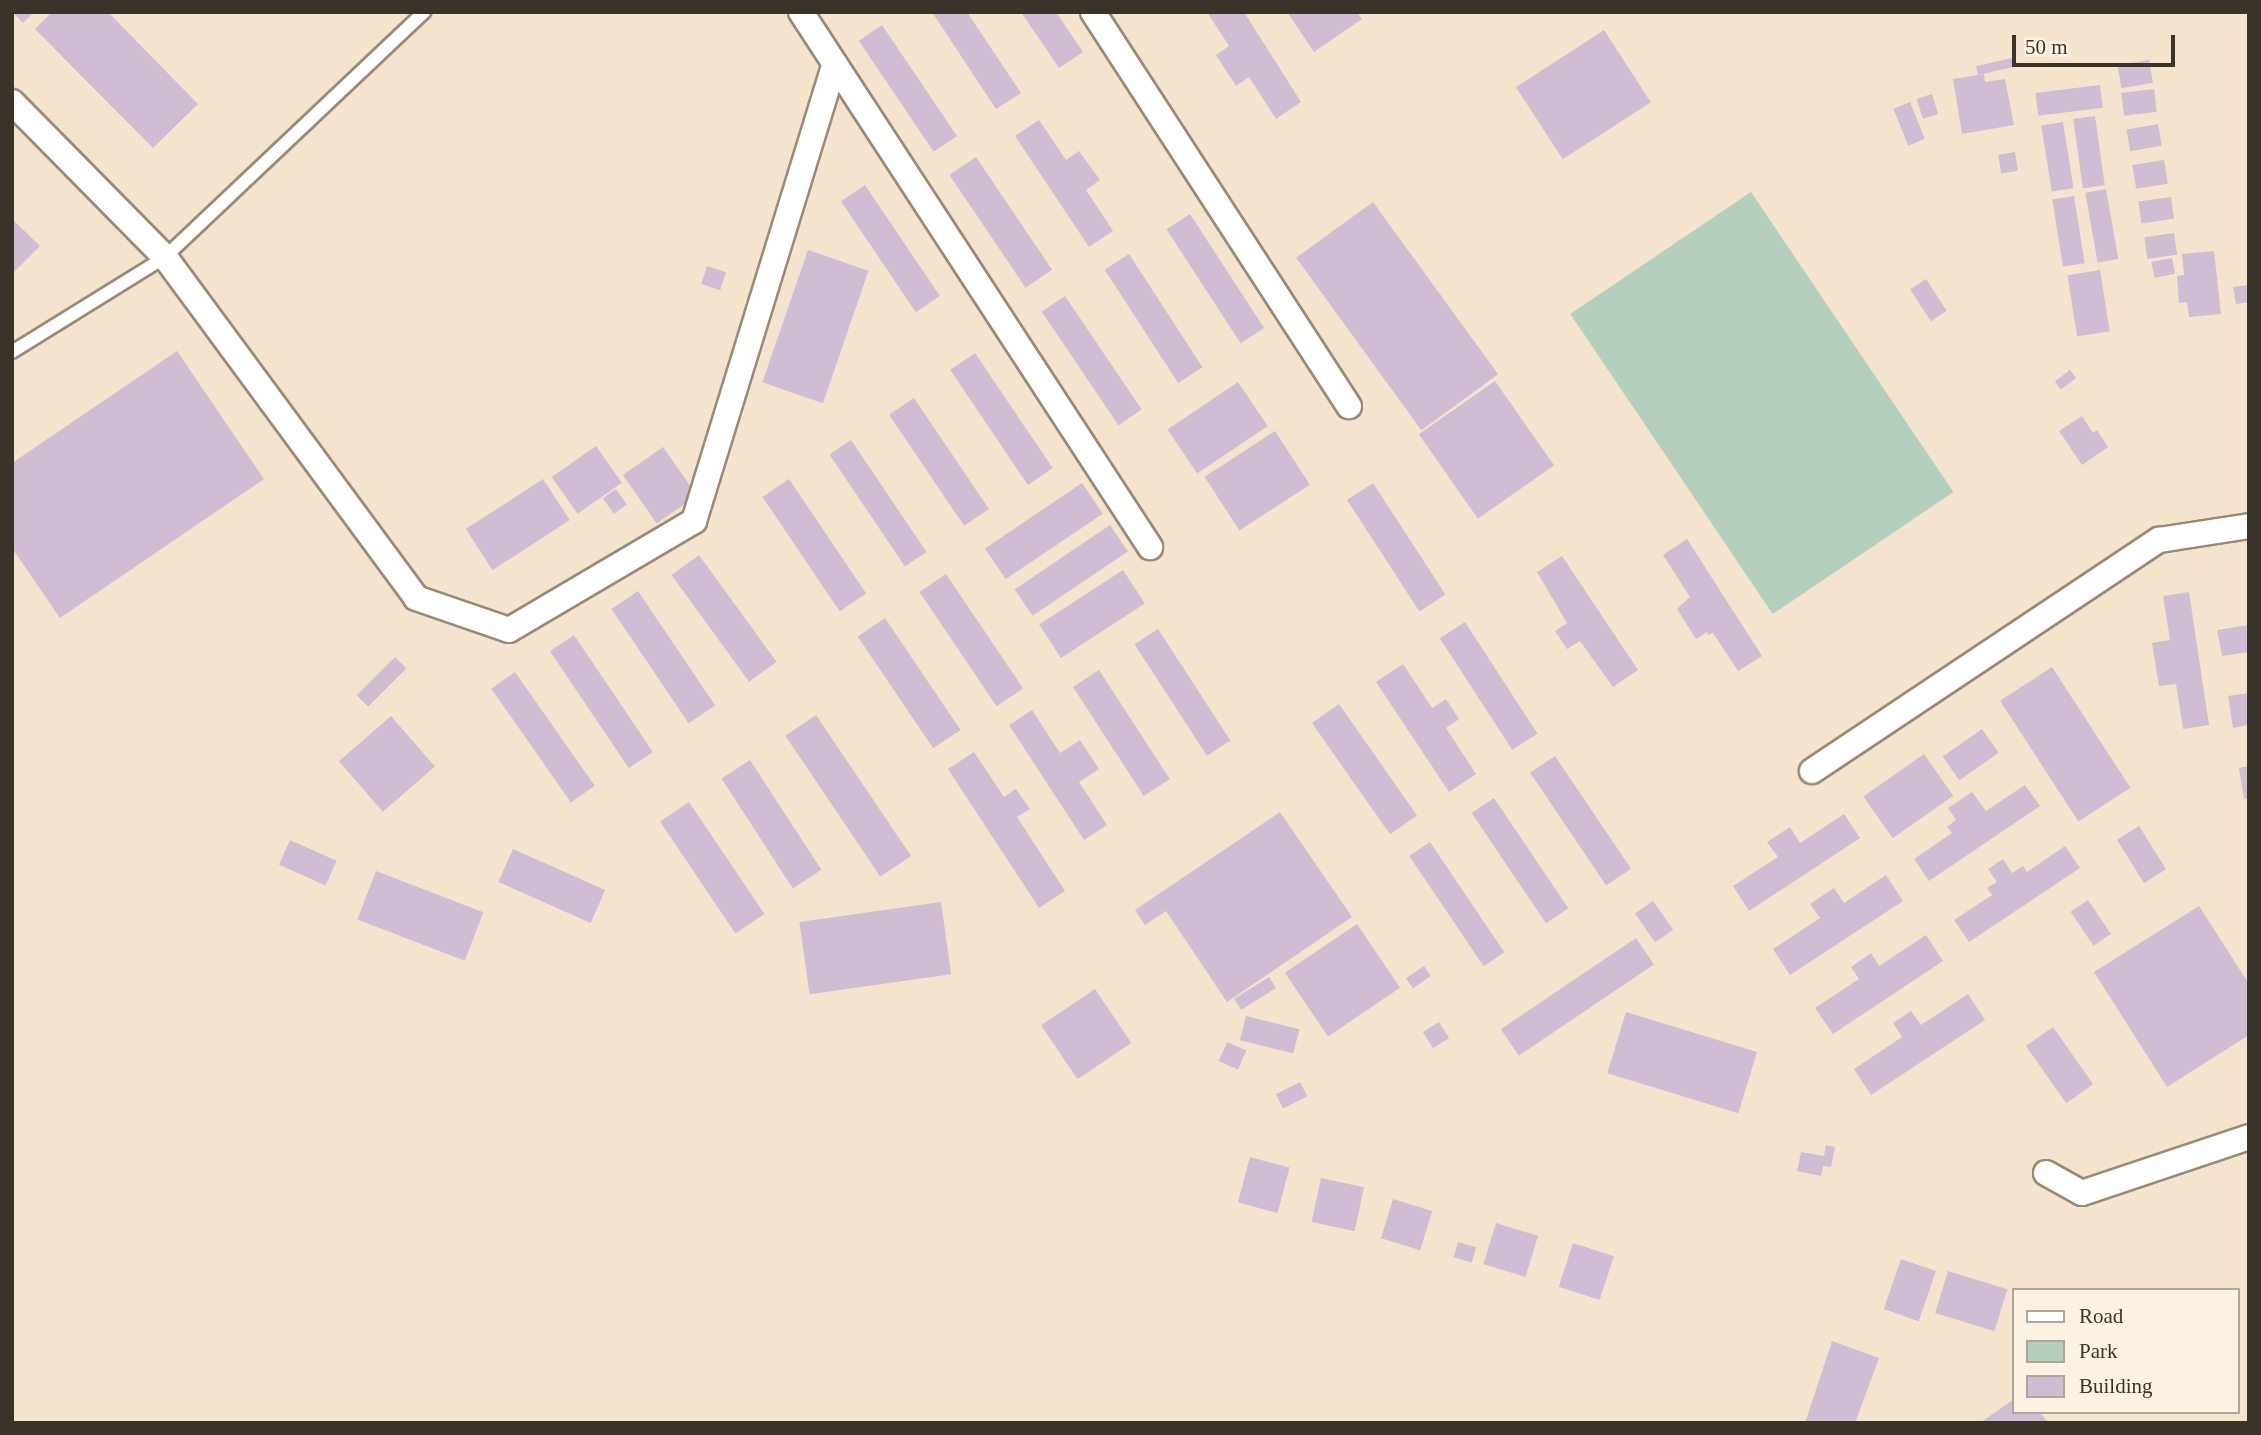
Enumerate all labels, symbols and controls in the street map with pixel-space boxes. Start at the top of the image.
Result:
scale bar [2016,21,2179,65]
text: 50 m [2025,35,2068,59]
legend [2012,1288,2240,1414]
text: Road [2079,1304,2123,1328]
text: Park [2079,1339,2118,1363]
text: Building [2079,1374,2153,1398]

